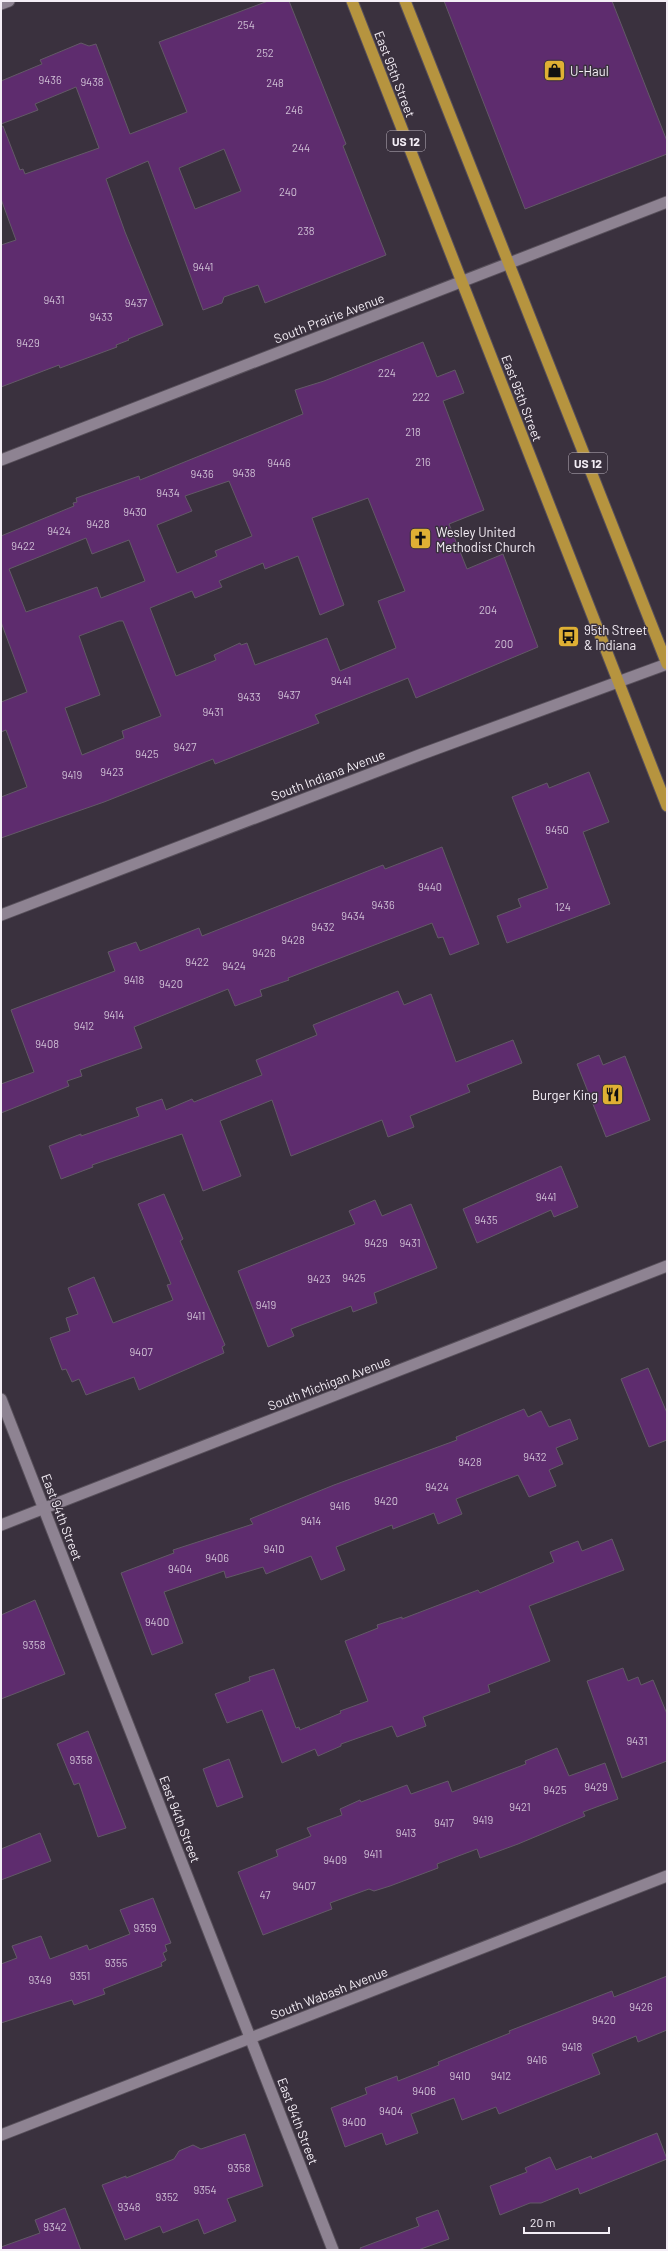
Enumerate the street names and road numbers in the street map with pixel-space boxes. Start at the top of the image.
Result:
street label: East 95th Street [371,28,419,120]
road number: US 12 [387,131,425,151]
street label: South Prairie Avenue [271,289,387,346]
street label: East 95th Street [498,352,546,444]
road number: US 12 [569,453,607,473]
street label: South Indiana Avenue [269,746,387,804]
street label: South Michigan Avenue [265,1352,393,1414]
street label: East 94th Street [38,1471,86,1563]
street label: East 94th Street [156,1773,204,1865]
street label: South Wabash Avenue [268,1963,390,2023]
street label: East 94th Street [274,2075,322,2167]

